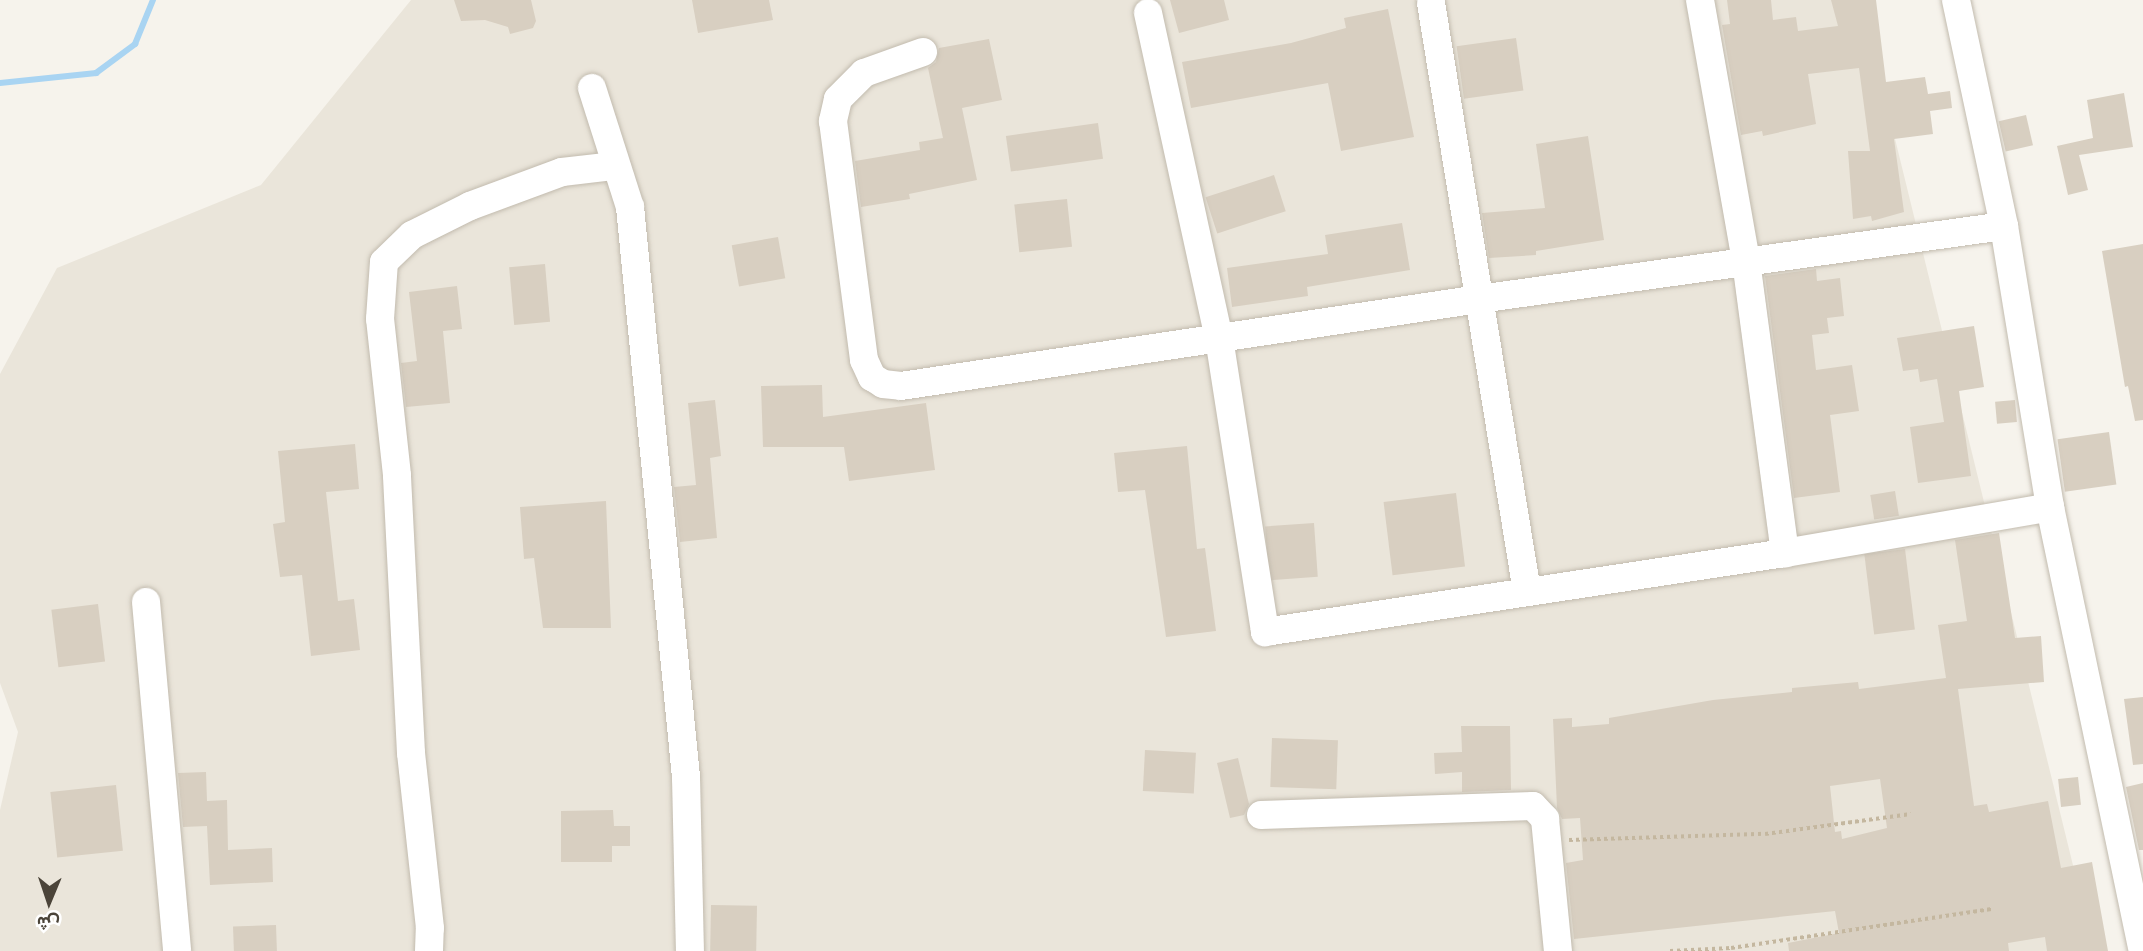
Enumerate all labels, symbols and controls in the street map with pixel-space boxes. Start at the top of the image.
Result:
north arrow [14,867,84,937]
text: ش [36,912,60,935]

